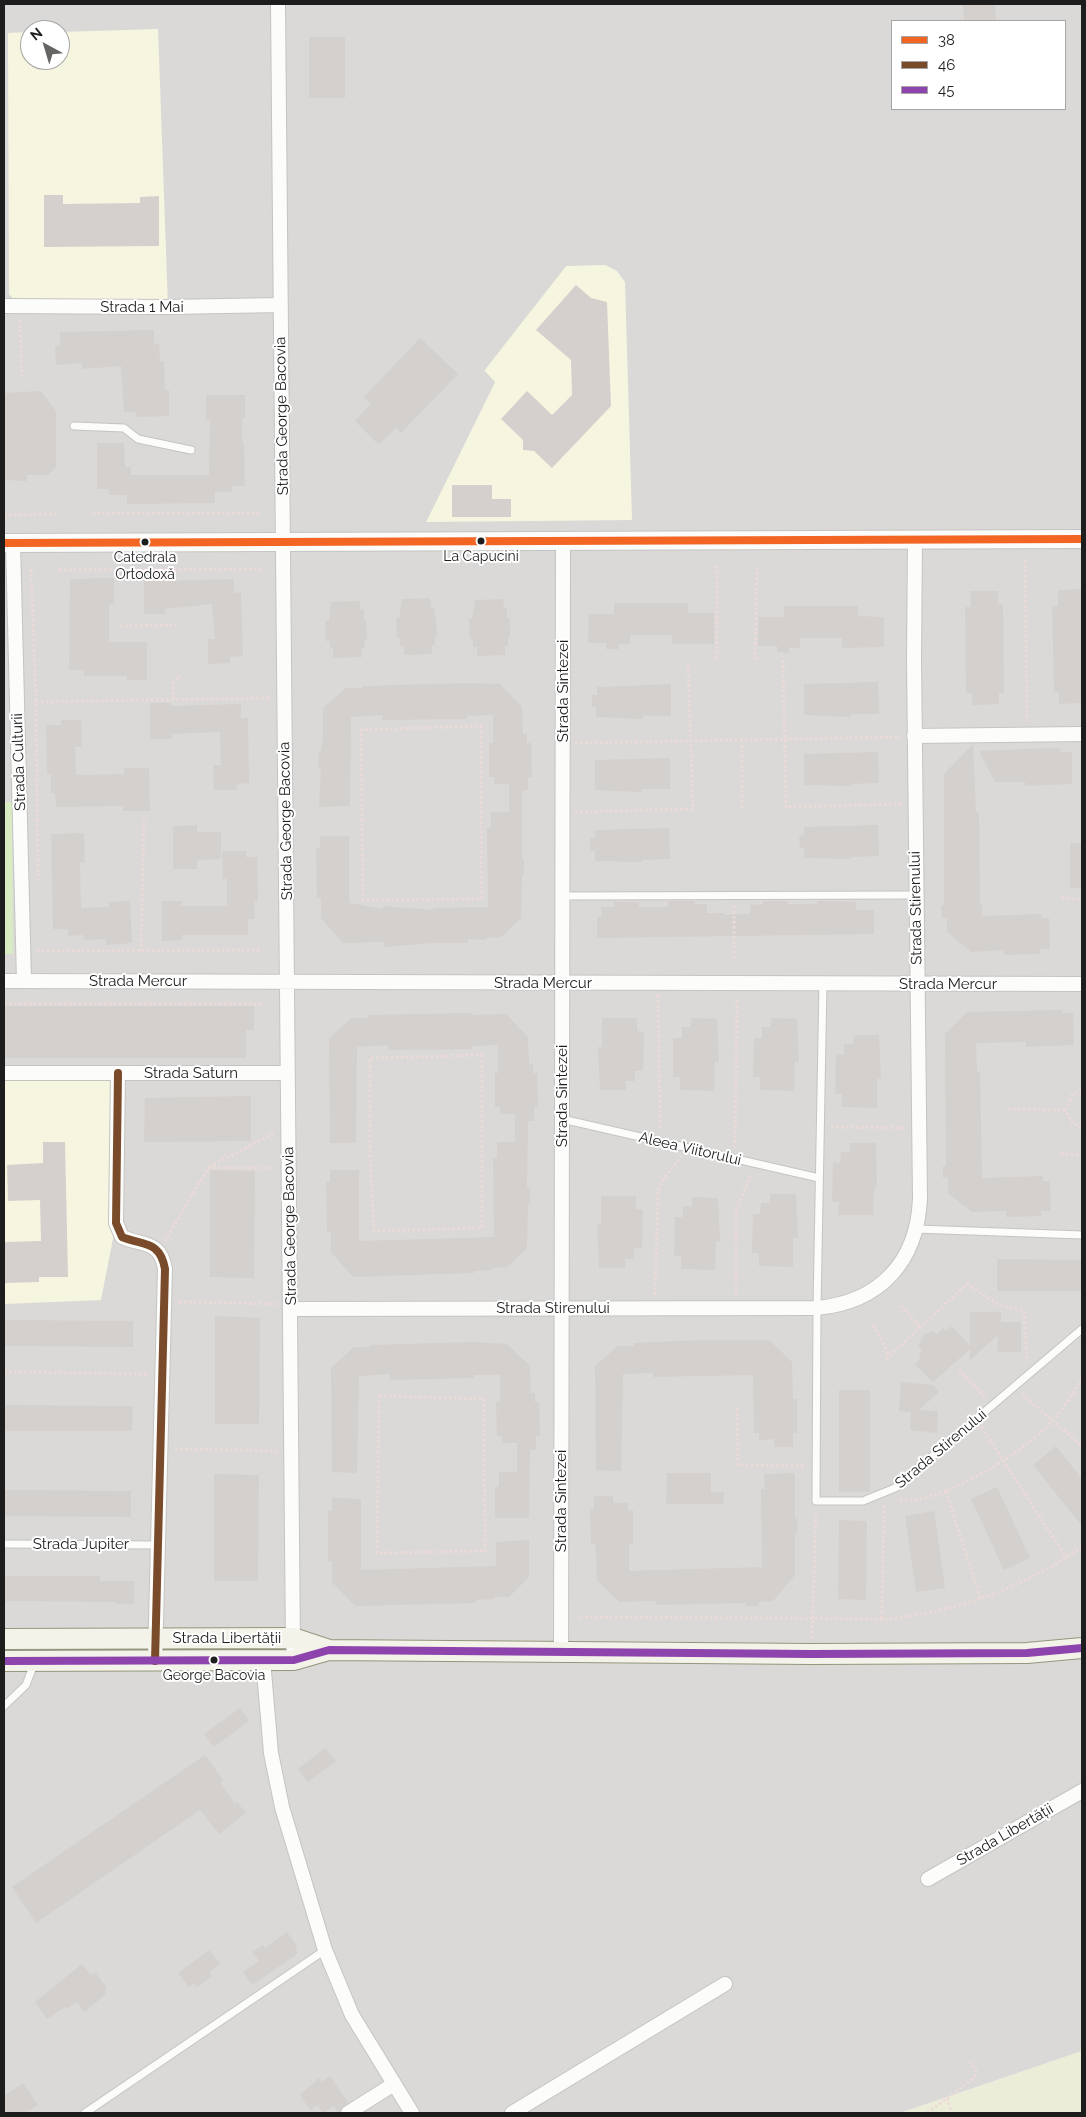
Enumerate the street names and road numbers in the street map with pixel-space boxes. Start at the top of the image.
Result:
street label: Strada 1 Mai [100,298,184,316]
street label: Strada George Bacovia [272,337,292,495]
street label: Strada Sintezei [554,640,572,742]
street label: Strada Culturii [8,713,30,811]
street label: Strada George Bacovia [276,742,296,900]
street label: Strada Stirenului [906,851,926,965]
street label: Strada Mercur [89,972,187,990]
street label: Strada Mercur [494,974,592,992]
street label: Strada Mercur [899,975,997,993]
street label: Strada Sintezei [553,1045,571,1147]
street label: Strada Saturn [144,1064,238,1082]
street label: Aleea Viitorului [637,1128,743,1170]
street label: Strada George Bacovia [280,1147,300,1305]
street label: Strada Stirenului [496,1299,610,1317]
street label: Strada Stirenului [892,1406,990,1492]
street label: Strada Sintezei [552,1450,570,1552]
street label: Strada Jupiter [33,1535,129,1553]
street label: Strada Libertății [173,1629,281,1647]
street label: Strada Libertății [953,1800,1057,1870]

